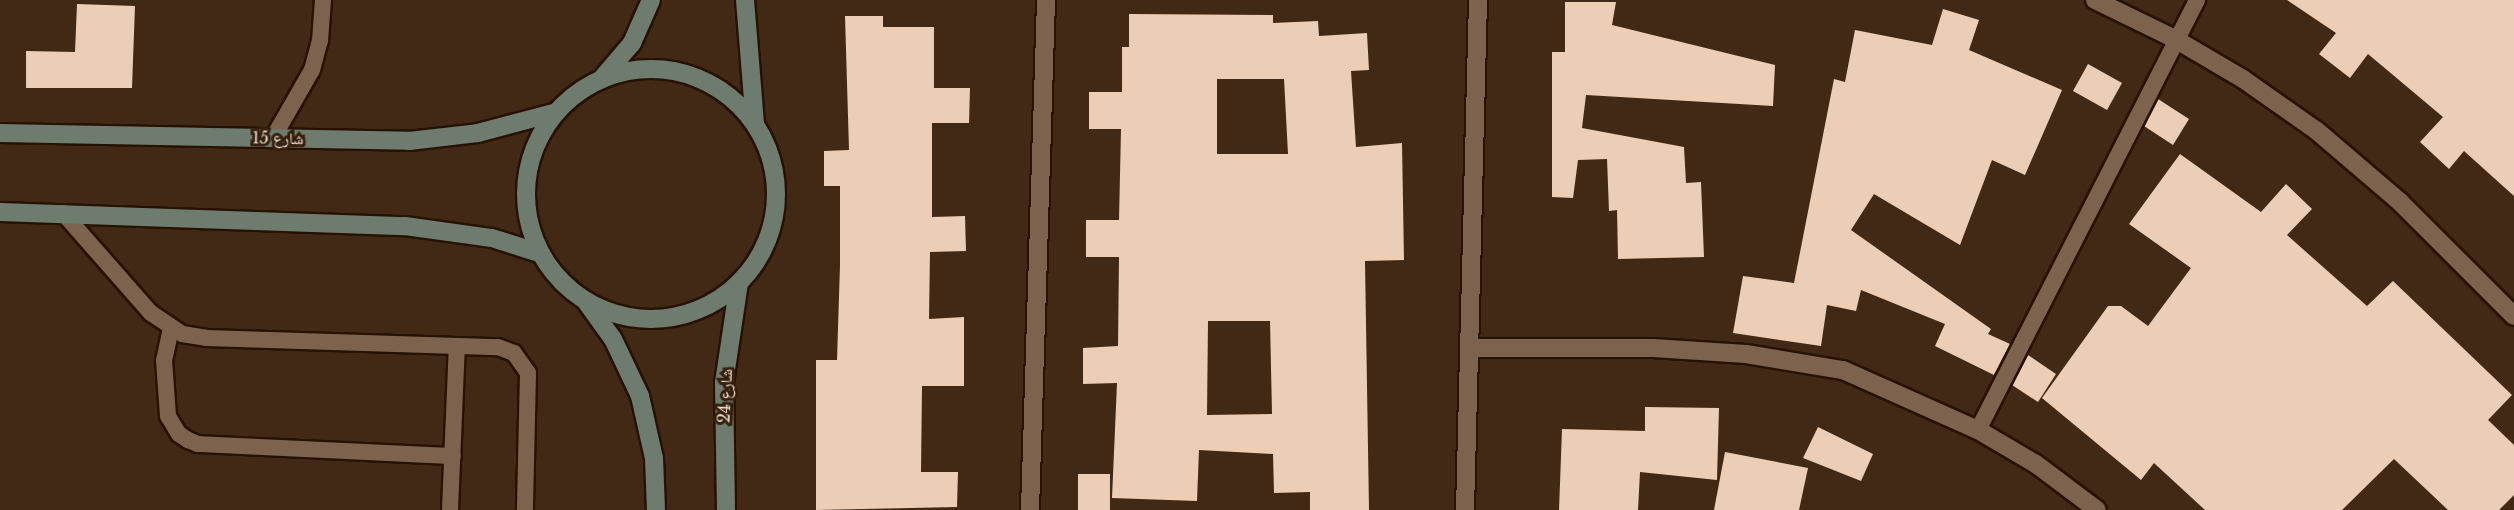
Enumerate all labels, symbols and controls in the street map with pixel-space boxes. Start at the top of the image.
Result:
street label: شارع 15 [252,128,304,148]
street label: شارع 24 [714,368,736,424]

